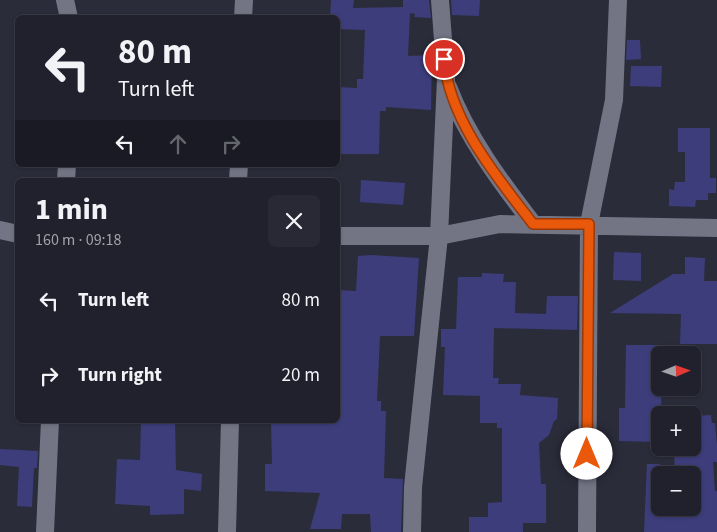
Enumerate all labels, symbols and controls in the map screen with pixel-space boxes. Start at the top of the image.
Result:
text: 80 m [118,27,192,77]
icon: left [35,35,100,100]
pin [423,38,465,80]
icon: arrive [430,45,458,73]
text: Turn left [118,73,194,105]
icon: left [111,130,139,158]
icon: ahead [164,130,192,158]
icon: right [217,130,245,158]
text: 1 min [35,188,108,231]
button: close [268,195,320,247]
text: 160 m · 09:18 [35,229,122,251]
icon: left [35,287,63,315]
text: Turn left [78,287,149,314]
text: 80 m [282,287,320,314]
north arrow [651,346,701,396]
map controls [651,346,701,516]
icon: right [35,362,63,390]
text: Turn right [78,362,162,389]
text: 20 m [282,362,320,389]
button: + [651,406,701,456]
position arrow [560,427,612,479]
button: − [651,466,701,516]

